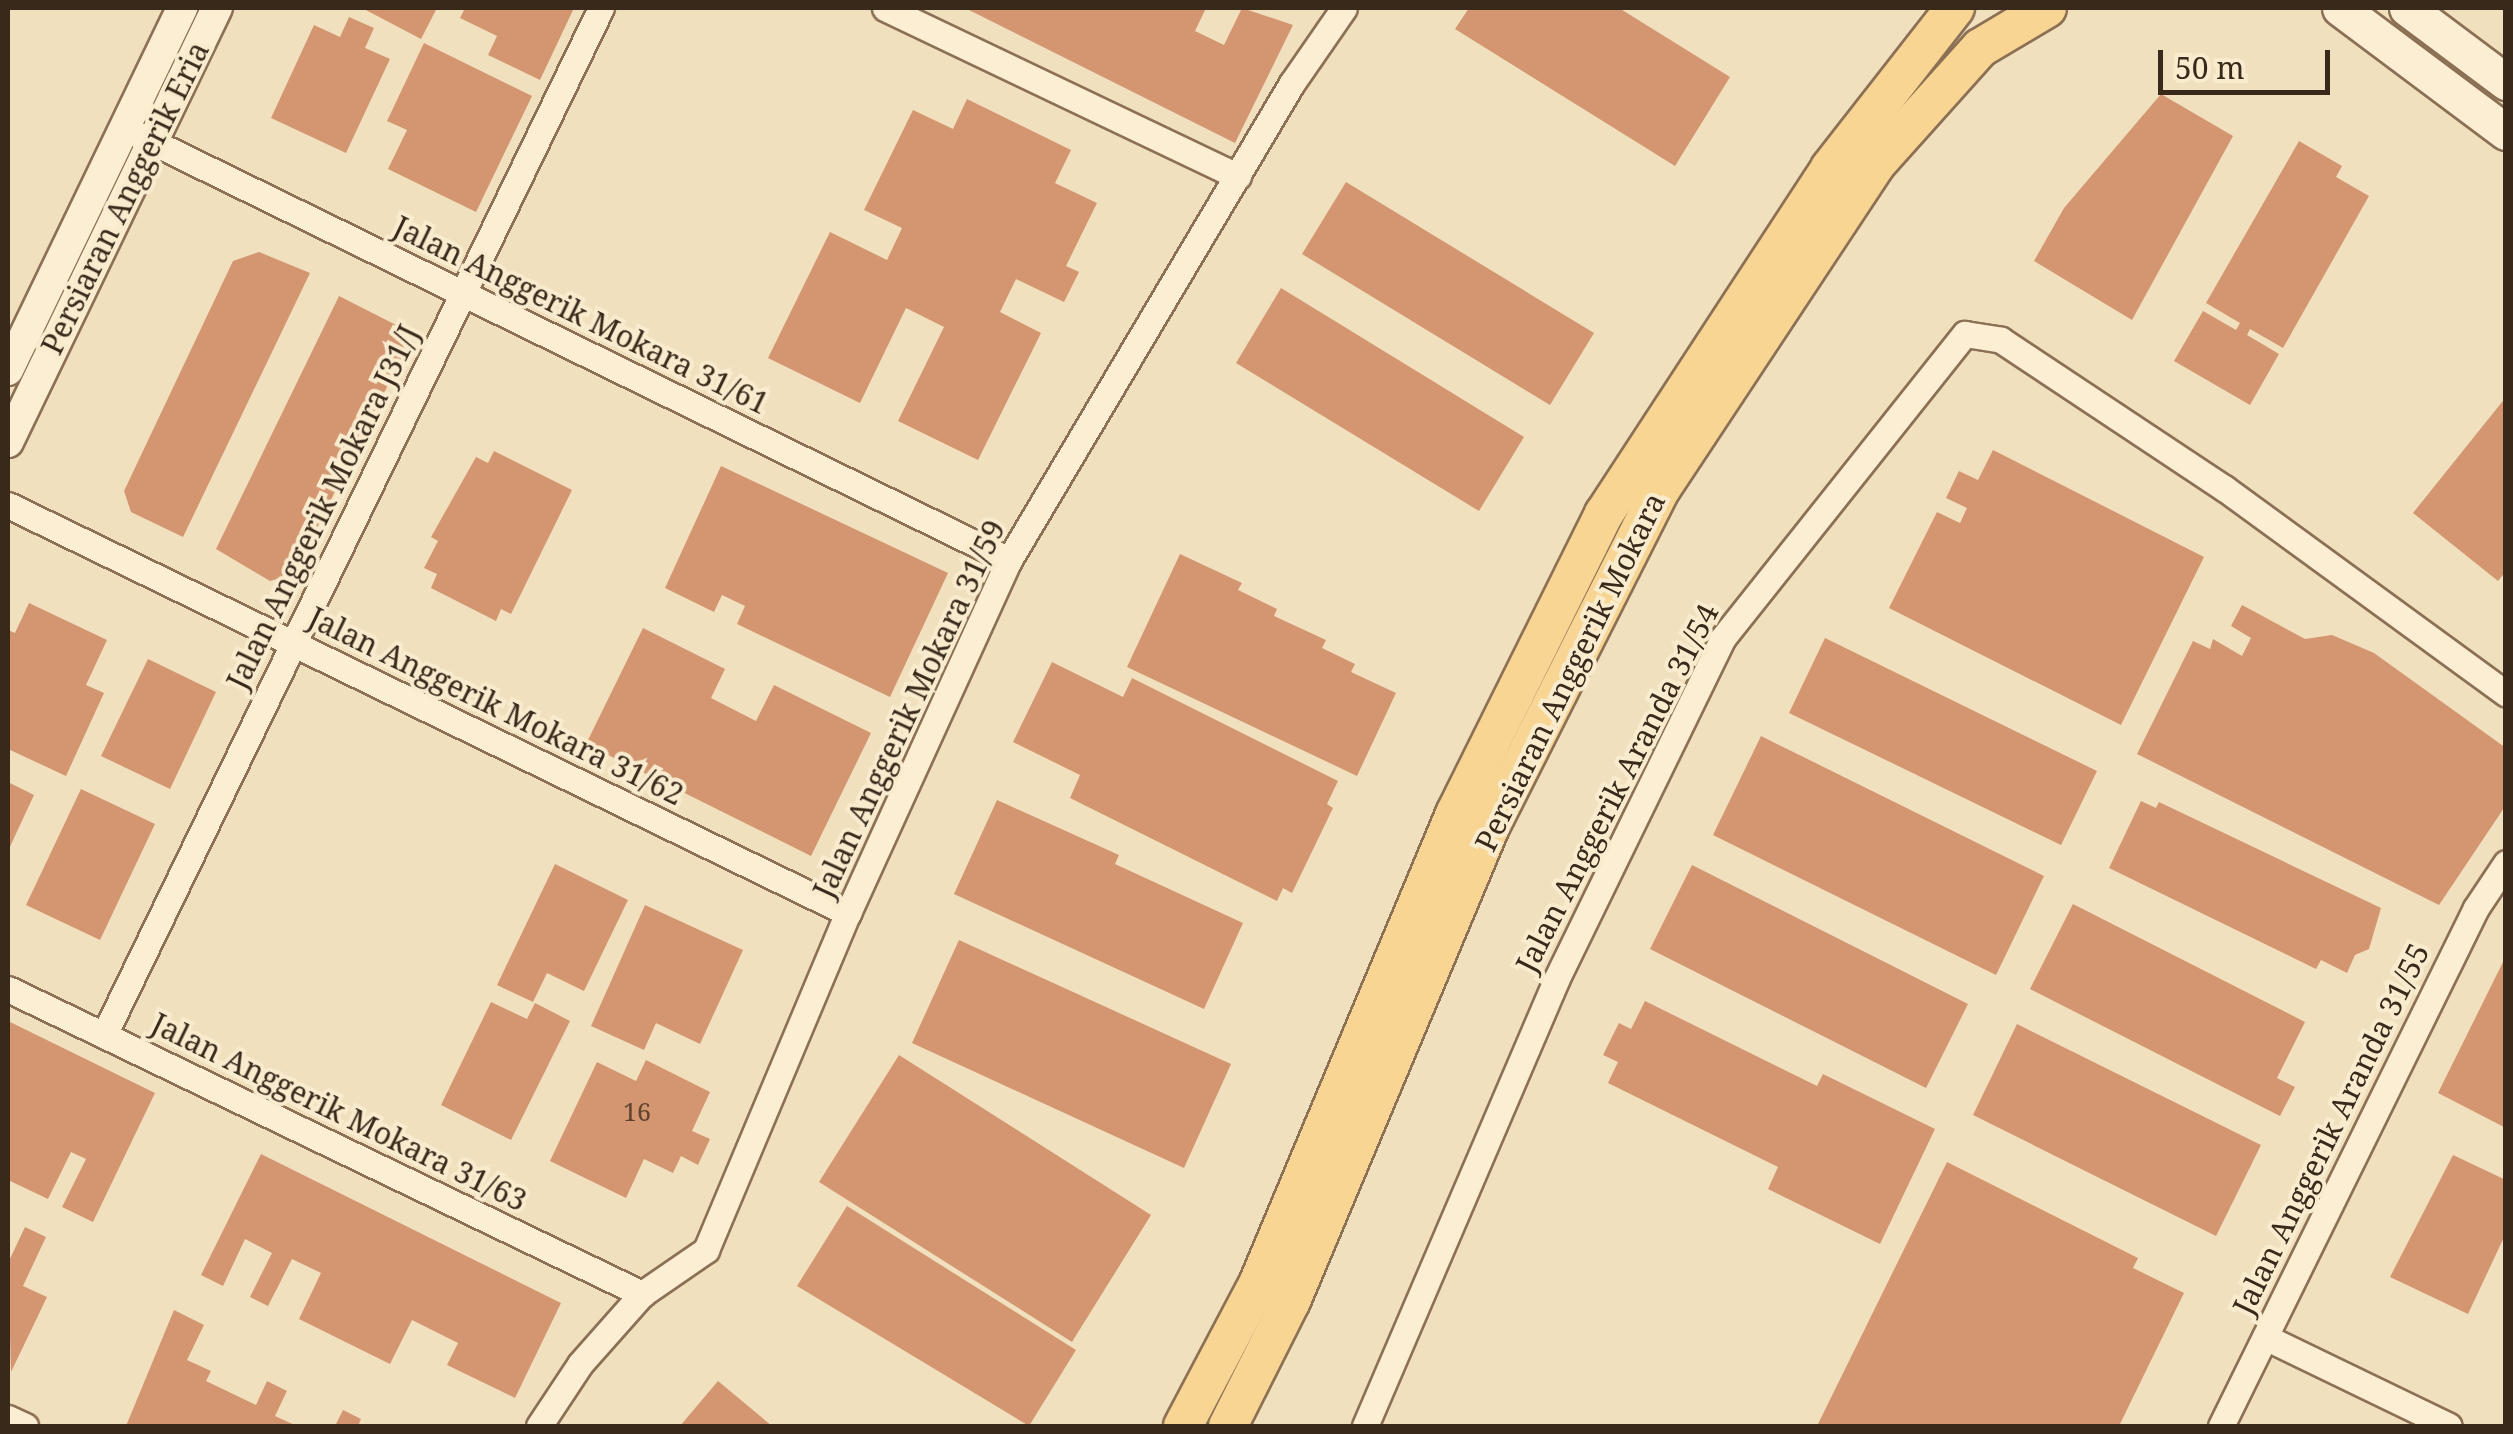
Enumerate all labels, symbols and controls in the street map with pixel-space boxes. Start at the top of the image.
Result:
scale bar [2163,30,2336,92]
street label: Persiaran Anggerik Eria [34,36,216,360]
text: 50 m [2175,47,2245,88]
street label: Jalan Anggerik Mokara 31/61 [388,208,774,422]
street label: Jalan Anggerik Mokara J31/J [219,319,427,695]
street label: Persiaran Anggerik Mokara [1467,487,1673,857]
street label: Jalan Anggerik Mokara 31/59 [805,514,1013,904]
street label: Jalan Anggerik Aranda 31/54 [1508,598,1726,978]
street label: Jalan Anggerik Mokara 31/62 [303,599,689,813]
street label: Jalan Anggerik Aranda 31/55 [2225,937,2437,1321]
street label: Jalan Anggerik Mokara 31/63 [146,1005,532,1219]
house number: 16 [623,1096,651,1126]

